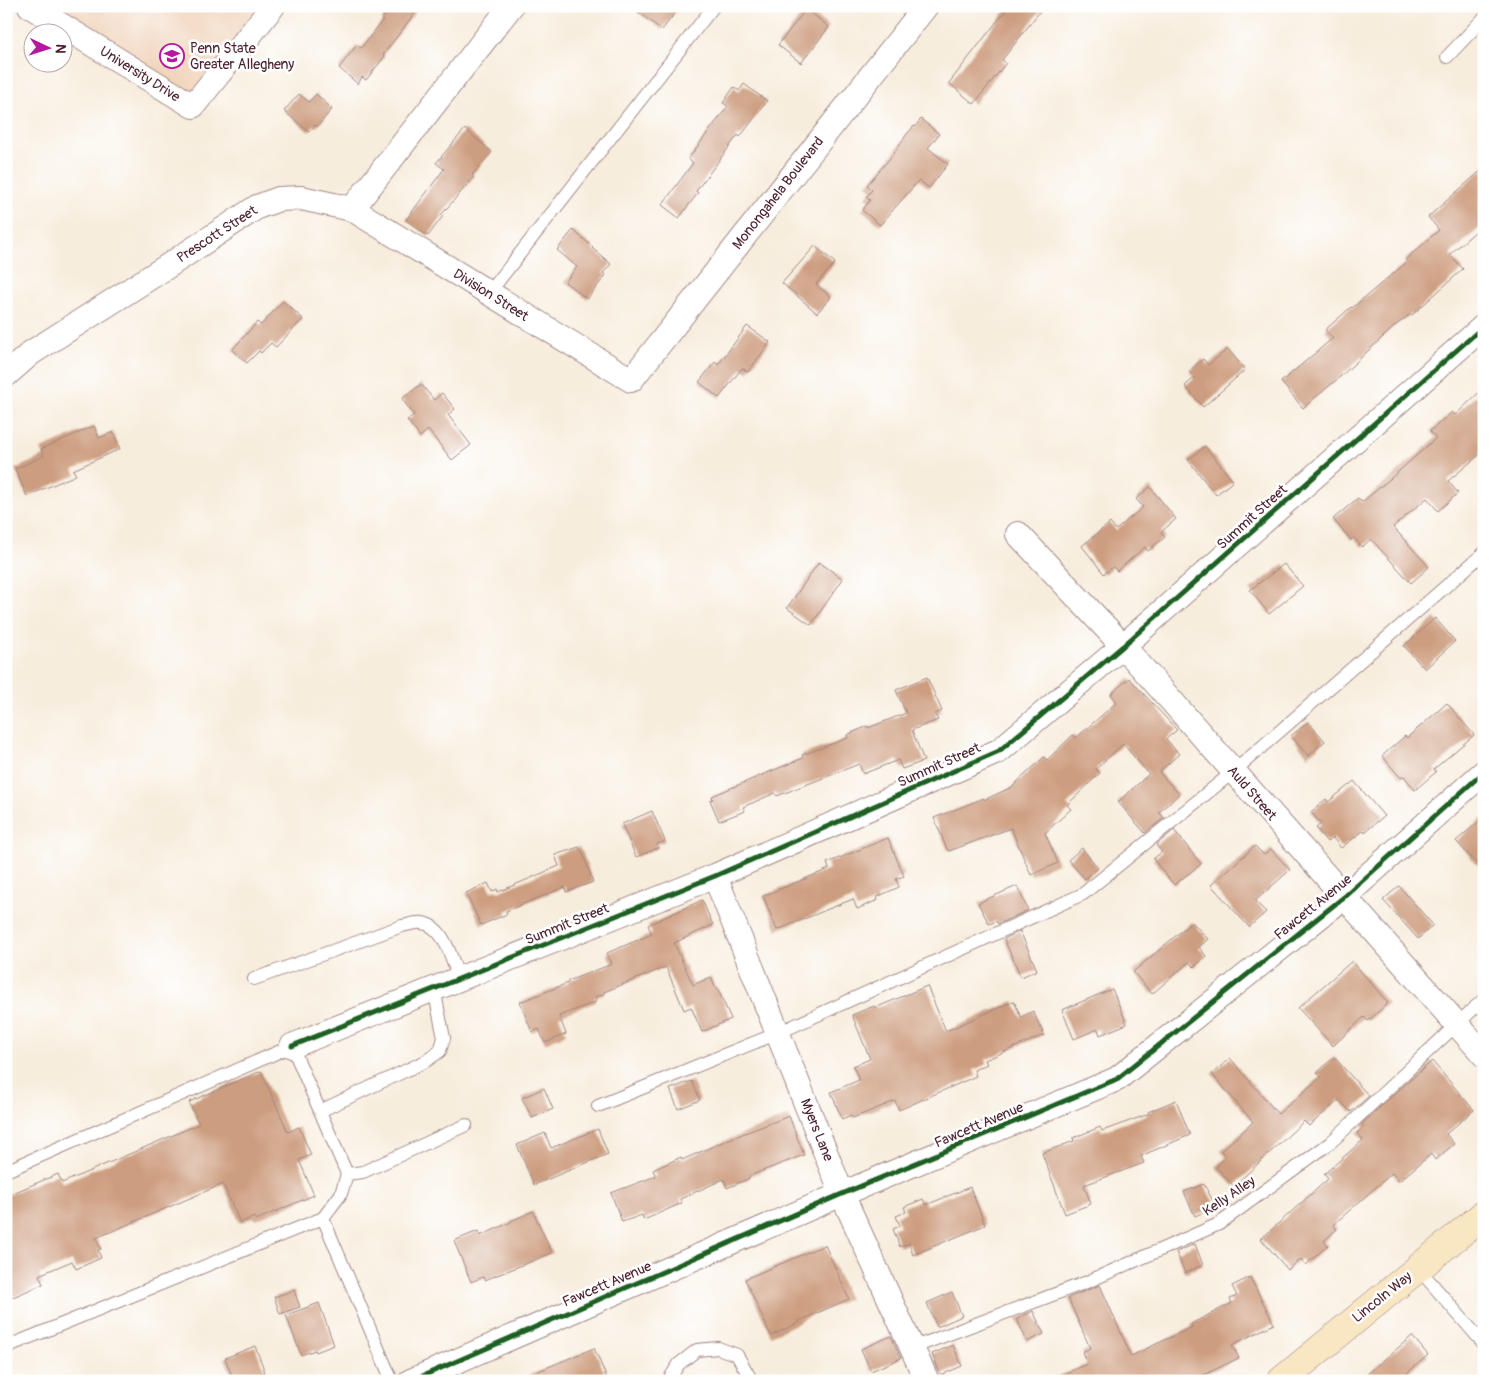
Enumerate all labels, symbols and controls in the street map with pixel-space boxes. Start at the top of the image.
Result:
north arrow [22,22,72,72]
place label: Penn State Greater Allegheny [190,40,294,73]
street label: University Drive [97,43,183,106]
school or university icon: Penn State Greater Allegheny [159,43,185,69]
text: N [52,44,69,54]
street label: Monongahela Boulevard [729,133,827,253]
street label: Prescott Street [174,202,261,266]
street label: Division Street [450,265,532,325]
street label: Summit Street [1213,481,1291,553]
street label: Summit Street [895,739,983,791]
street label: Auld Street [1224,762,1281,824]
street label: Fawcett Avenue [1271,870,1355,943]
street label: Summit Street [523,899,612,949]
street label: Myers Lane [797,1096,837,1164]
street label: Fawcett Avenue [932,1099,1026,1151]
street label: Kelly Alley [1200,1172,1258,1220]
street label: Fawcett Avenue [560,1258,654,1310]
street label: Lincoln Way [1349,1268,1415,1326]

